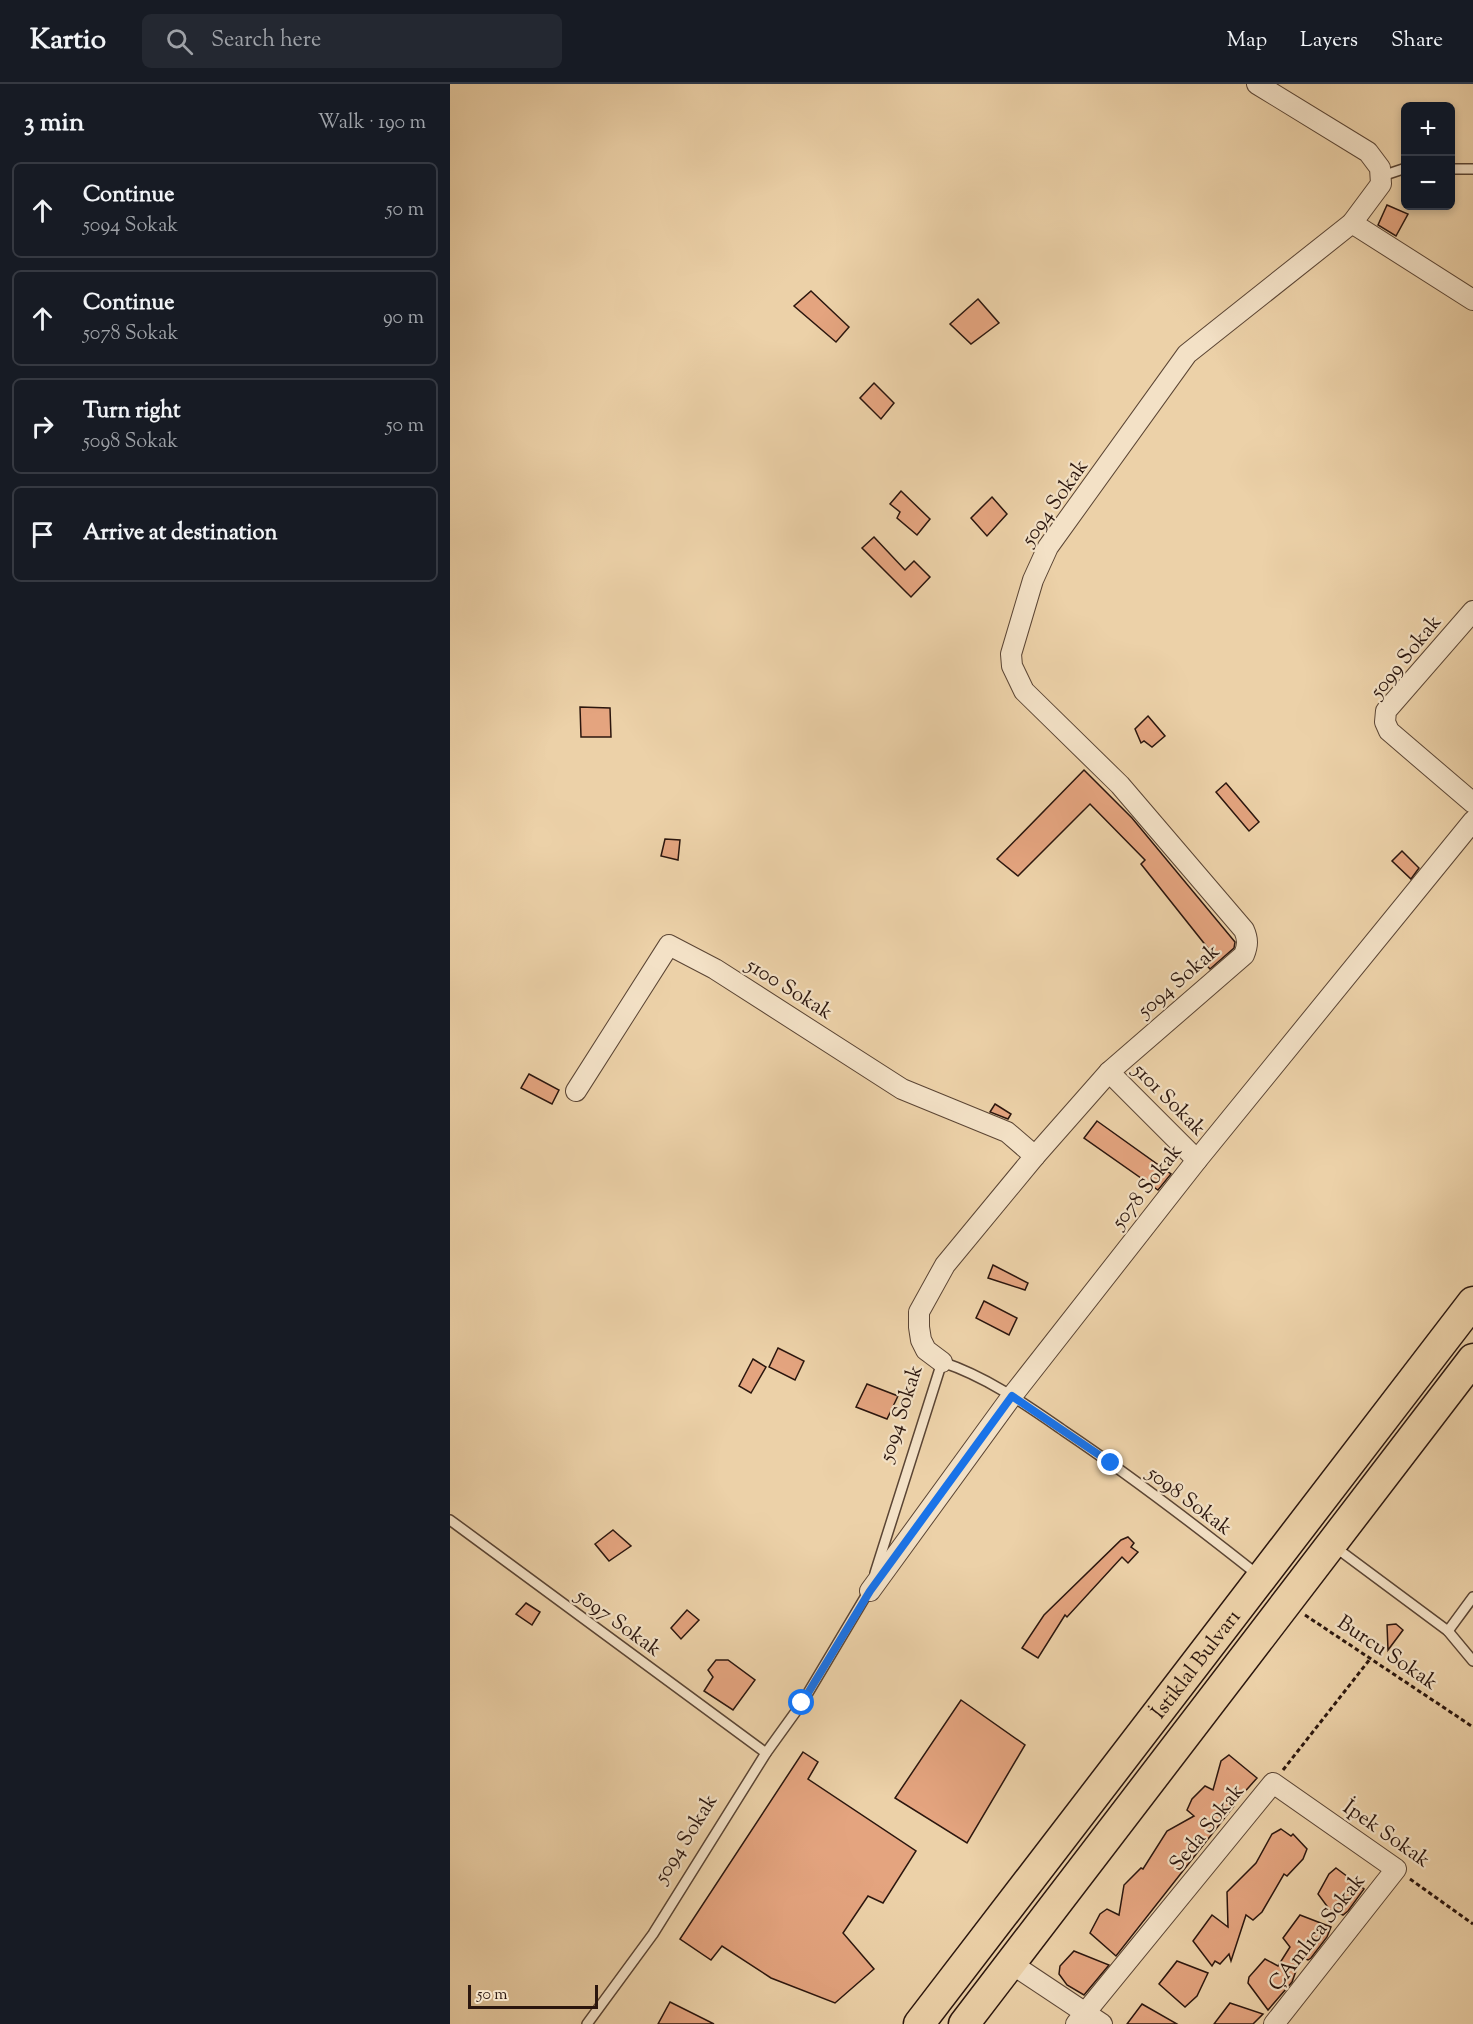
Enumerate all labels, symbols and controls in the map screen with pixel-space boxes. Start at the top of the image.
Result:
search box [142,14,562,68]
text: Kartio [30,21,106,61]
icon: search [163,25,196,58]
text: Search here [211,25,321,57]
text: Map [1227,26,1267,56]
text: Layers [1300,26,1358,56]
text: Share [1391,26,1443,56]
map controls [1401,102,1455,210]
button: + [1401,102,1455,156]
text: 3 min [24,105,84,142]
text: Walk · 190 m [318,109,426,138]
button: − [1401,156,1455,210]
text: Continue [83,180,174,212]
icon: ahead [26,194,59,227]
text: 50 m [386,196,424,225]
text: 5094 Sokak [83,212,178,241]
text: Continue [83,288,174,320]
icon: ahead [26,302,59,335]
text: 90 m [383,304,424,333]
text: 5078 Sokak [83,320,178,349]
text: Turn right [83,396,180,428]
icon: right [26,410,59,443]
text: 50 m [386,412,424,441]
text: 5098 Sokak [83,428,178,457]
street label: 5094 Sokak [1014,453,1097,554]
icon: arrive [26,518,59,551]
text: Arrive at destination [83,518,278,550]
street label: 5099 Sokak [1363,609,1450,706]
street label: 5094 Sokak [1131,937,1227,1026]
street label: 5100 Sokak [739,951,839,1028]
street label: 5101 Sokak [1124,1056,1212,1144]
street label: 5078 Sokak [1104,1138,1191,1237]
street label: 5094 Sokak [872,1361,932,1467]
route end [1097,1449,1123,1475]
street label: 5098 Sokak [1139,1459,1238,1544]
street label: 5097 Sokak [568,1582,668,1665]
street label: İstiklal Bulvarı [1145,1604,1249,1726]
street label: Burcu Sokak [1331,1609,1444,1699]
route start [788,1689,814,1715]
street label: Seda Sokak [1163,1778,1253,1878]
street label: 5094 Sokak [647,1788,726,1890]
street label: İpek Sokak [1336,1793,1436,1876]
street label: ÇAmlıca Sokak [1262,1868,1374,1999]
scale bar [468,1982,598,2010]
text: 50 m [477,1984,508,2007]

